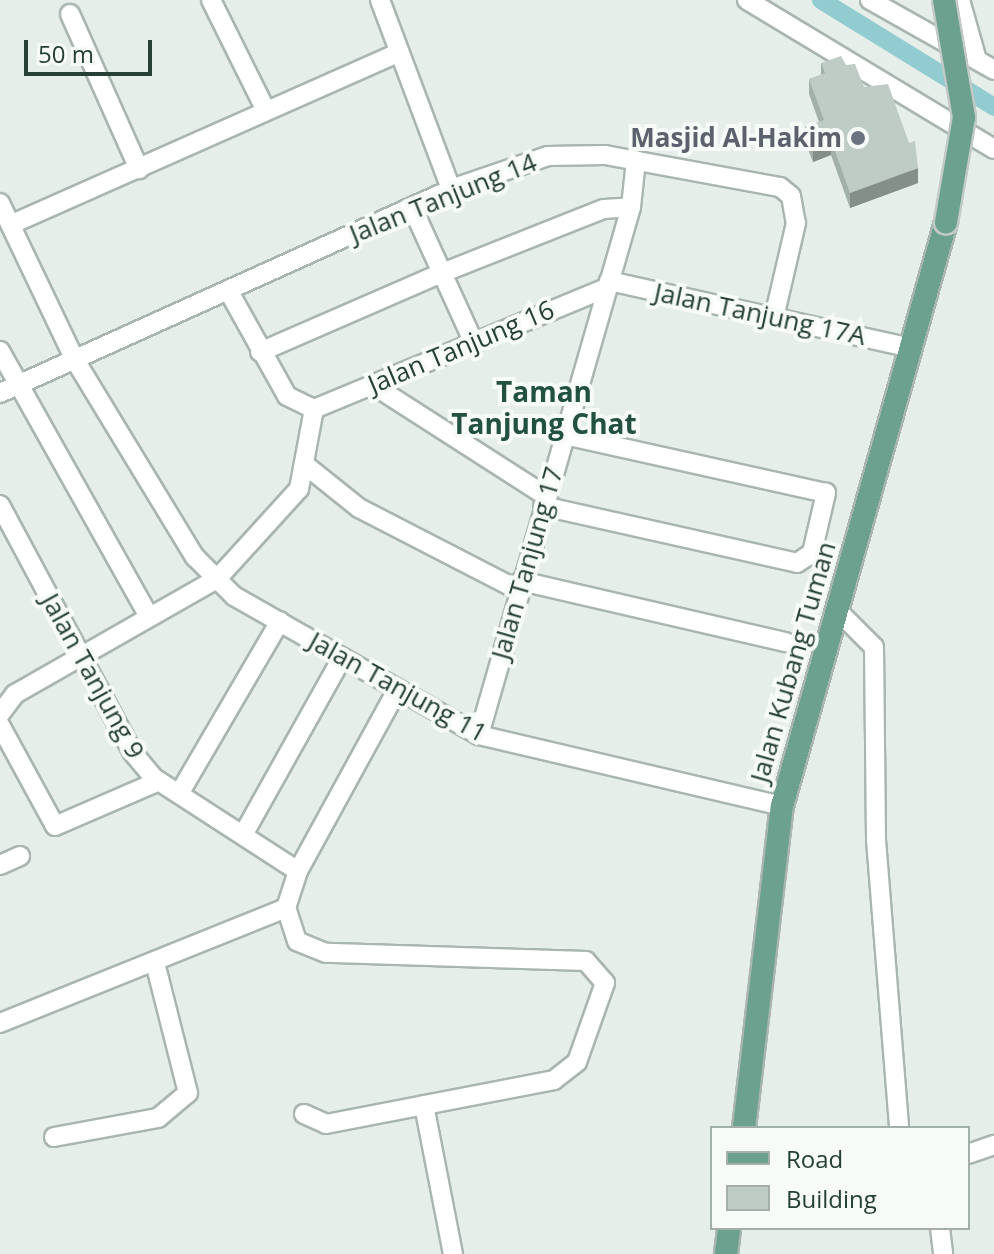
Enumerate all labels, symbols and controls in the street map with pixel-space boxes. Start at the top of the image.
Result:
scale bar [28,24,156,74]
text: 50 m [38,37,94,70]
place label: Masjid Al-Hakim [630,122,842,154]
marker: Masjid Al-Hakim [849,129,867,147]
street label: Jalan Tanjung 14 [345,146,541,250]
street label: Jalan Tanjung 17A [651,276,869,352]
street label: Jalan Tanjung 16 [363,294,559,400]
district label: Taman Tanjung Chat [451,374,637,440]
street label: Jalan Tanjung 17 [485,463,569,663]
street label: Jalan Kubang Tuman [744,538,842,786]
street label: Jalan Tanjung 9 [35,588,151,764]
street label: Jalan Tanjung 11 [303,625,493,749]
legend [710,1126,970,1230]
text: Road [786,1142,843,1175]
text: Building [786,1182,877,1215]

